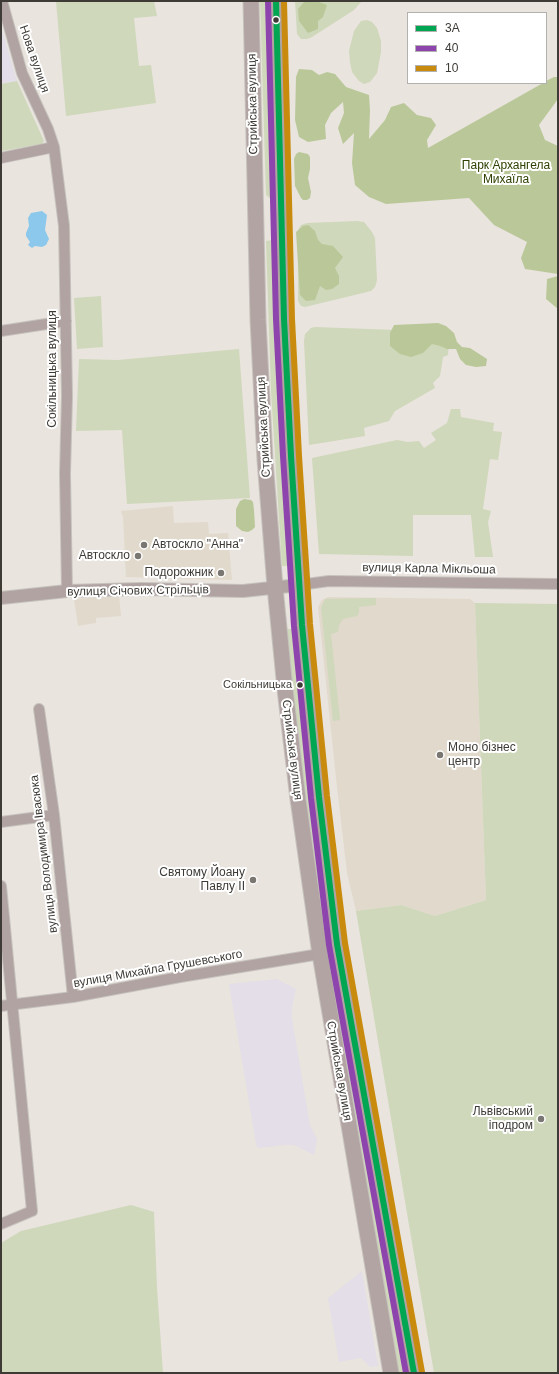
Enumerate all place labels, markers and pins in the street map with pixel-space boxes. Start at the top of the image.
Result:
unlabelled marker [271,15,281,25]
place label: Автоскло "Анна" [152,538,243,552]
marker: Автоскло "Анна" [139,540,149,550]
place label: Автоскло [79,549,130,563]
marker: Автоскло [133,551,143,561]
place label: Подорожник [144,566,213,580]
marker: Подорожник [216,568,226,578]
place label: Сокільницька [223,678,292,692]
marker: Сокільницька [295,680,305,690]
place label: Моно бізнес центр [448,741,516,769]
marker: Моно бізнес центр [435,750,445,760]
place label: Святому Йоану Павлу ІІ [159,866,245,894]
marker: Святому Йоану Павлу ІІ [248,875,258,885]
place label: Львівський іподром [473,1105,533,1133]
marker: Львівський іподром [536,1114,546,1124]

